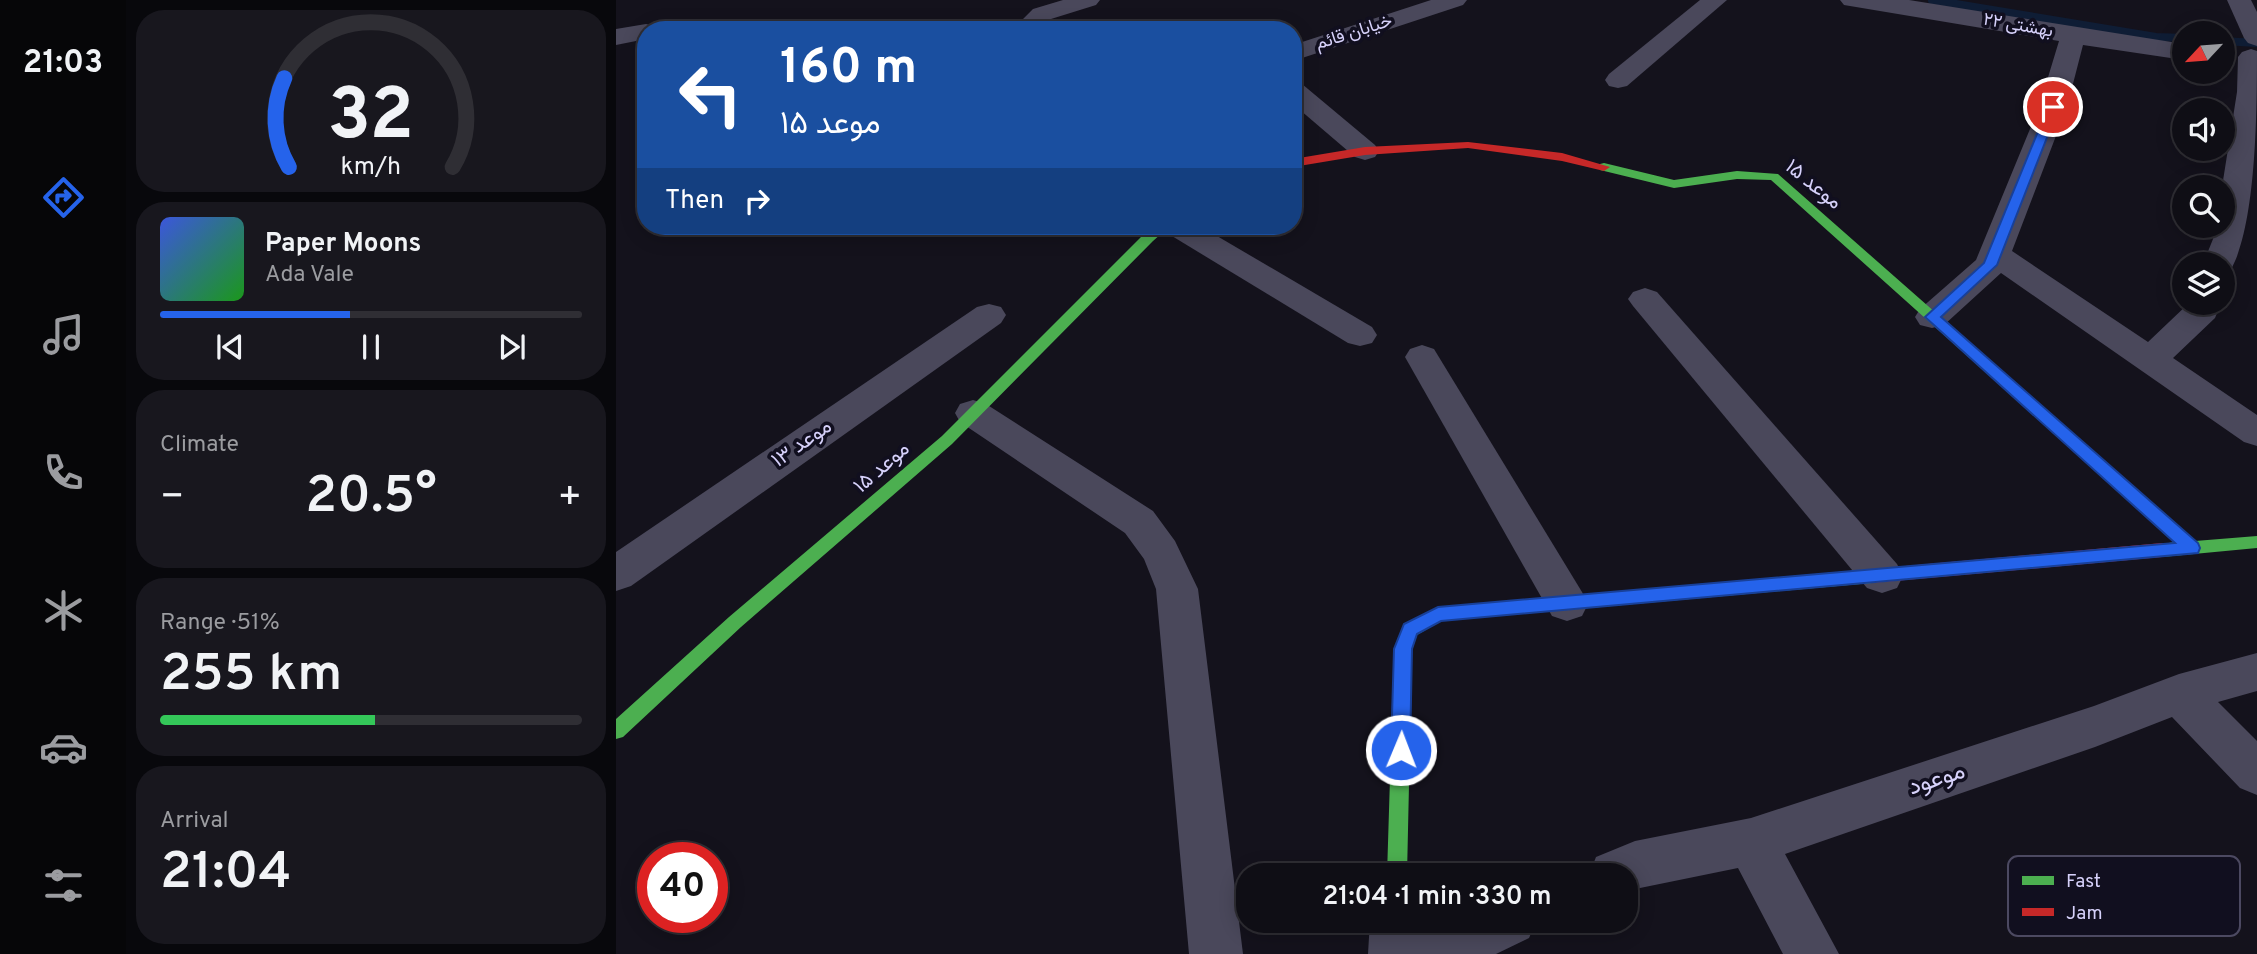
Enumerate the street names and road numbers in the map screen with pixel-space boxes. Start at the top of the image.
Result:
street label: بهشتی ۲۲ [1981,9,2055,43]
street label: خیابان قائم [1313,10,1395,56]
street label: موعد ۱۵ [1779,154,1847,216]
street label: موعد ۱۳ [767,414,837,474]
street label: موعد ۱۵ [848,436,916,500]
street label: موعود [1905,757,1969,803]

